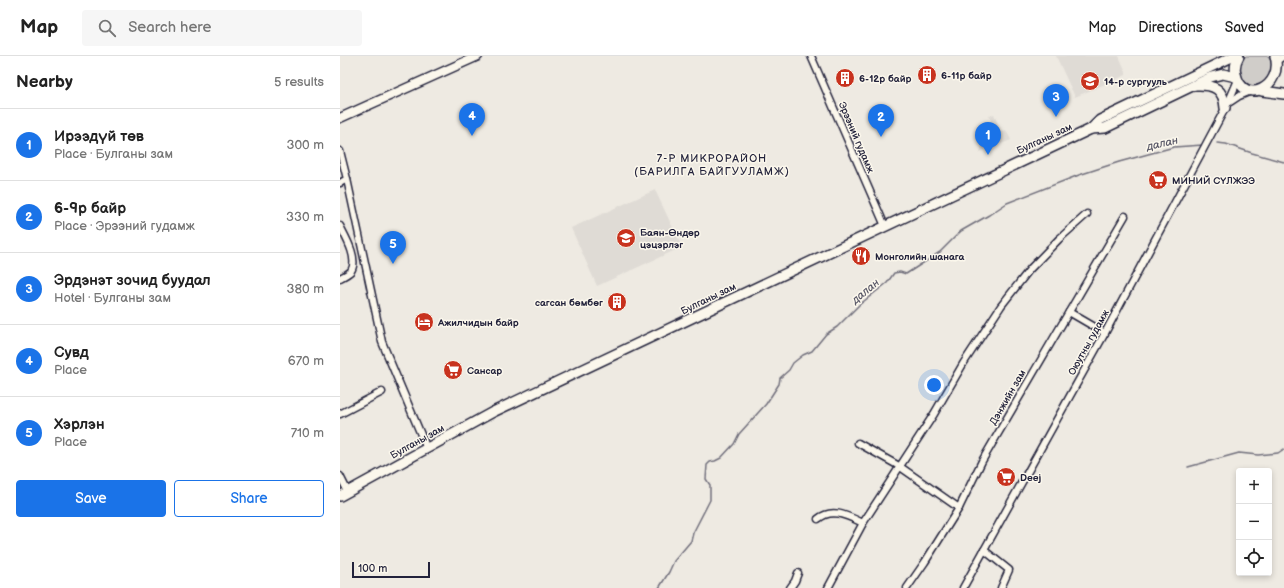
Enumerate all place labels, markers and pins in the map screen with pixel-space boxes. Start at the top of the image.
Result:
building icon: 6-11р байр [916,64,938,86]
building icon: 6-12р байр [834,67,856,89]
place label: 6-11р байр [941,70,992,82]
school or university icon: 14-р сургууль [1079,70,1101,92]
place label: 6-12р байр [859,73,911,85]
place label: 14-р сургууль [1104,76,1168,88]
pin: 3 [1043,84,1069,117]
pin: 4 [459,103,485,136]
pin: 2 [868,104,894,137]
pin: 1 [975,122,1001,155]
supermarket icon: МИНИЙ СҮЛЖЭЭ [1147,169,1169,191]
place label: МИНИЙ СҮЛЖЭЭ [1172,175,1255,187]
school or university icon: Баян-Өндөр цэцэрлэг [615,227,637,249]
place label: Баян-Өндөр цэцэрлэг [640,227,700,251]
pin: 5 [380,231,406,264]
restaurant icon: Монголийн шанага [850,245,872,267]
place label: Монголийн шанага [875,251,965,263]
building icon: сагсан бөмбөг [606,291,628,313]
place label: сагсан бөмбөг [535,297,603,309]
hotel icon: Ажилчидын байр [413,311,435,333]
place label: Ажилчидын байр [437,317,519,329]
supermarket icon: Сансар [442,359,464,381]
place label: Сансар [467,365,502,377]
supermarket icon: Deej [995,466,1017,488]
place label: Deej [1020,472,1041,484]

